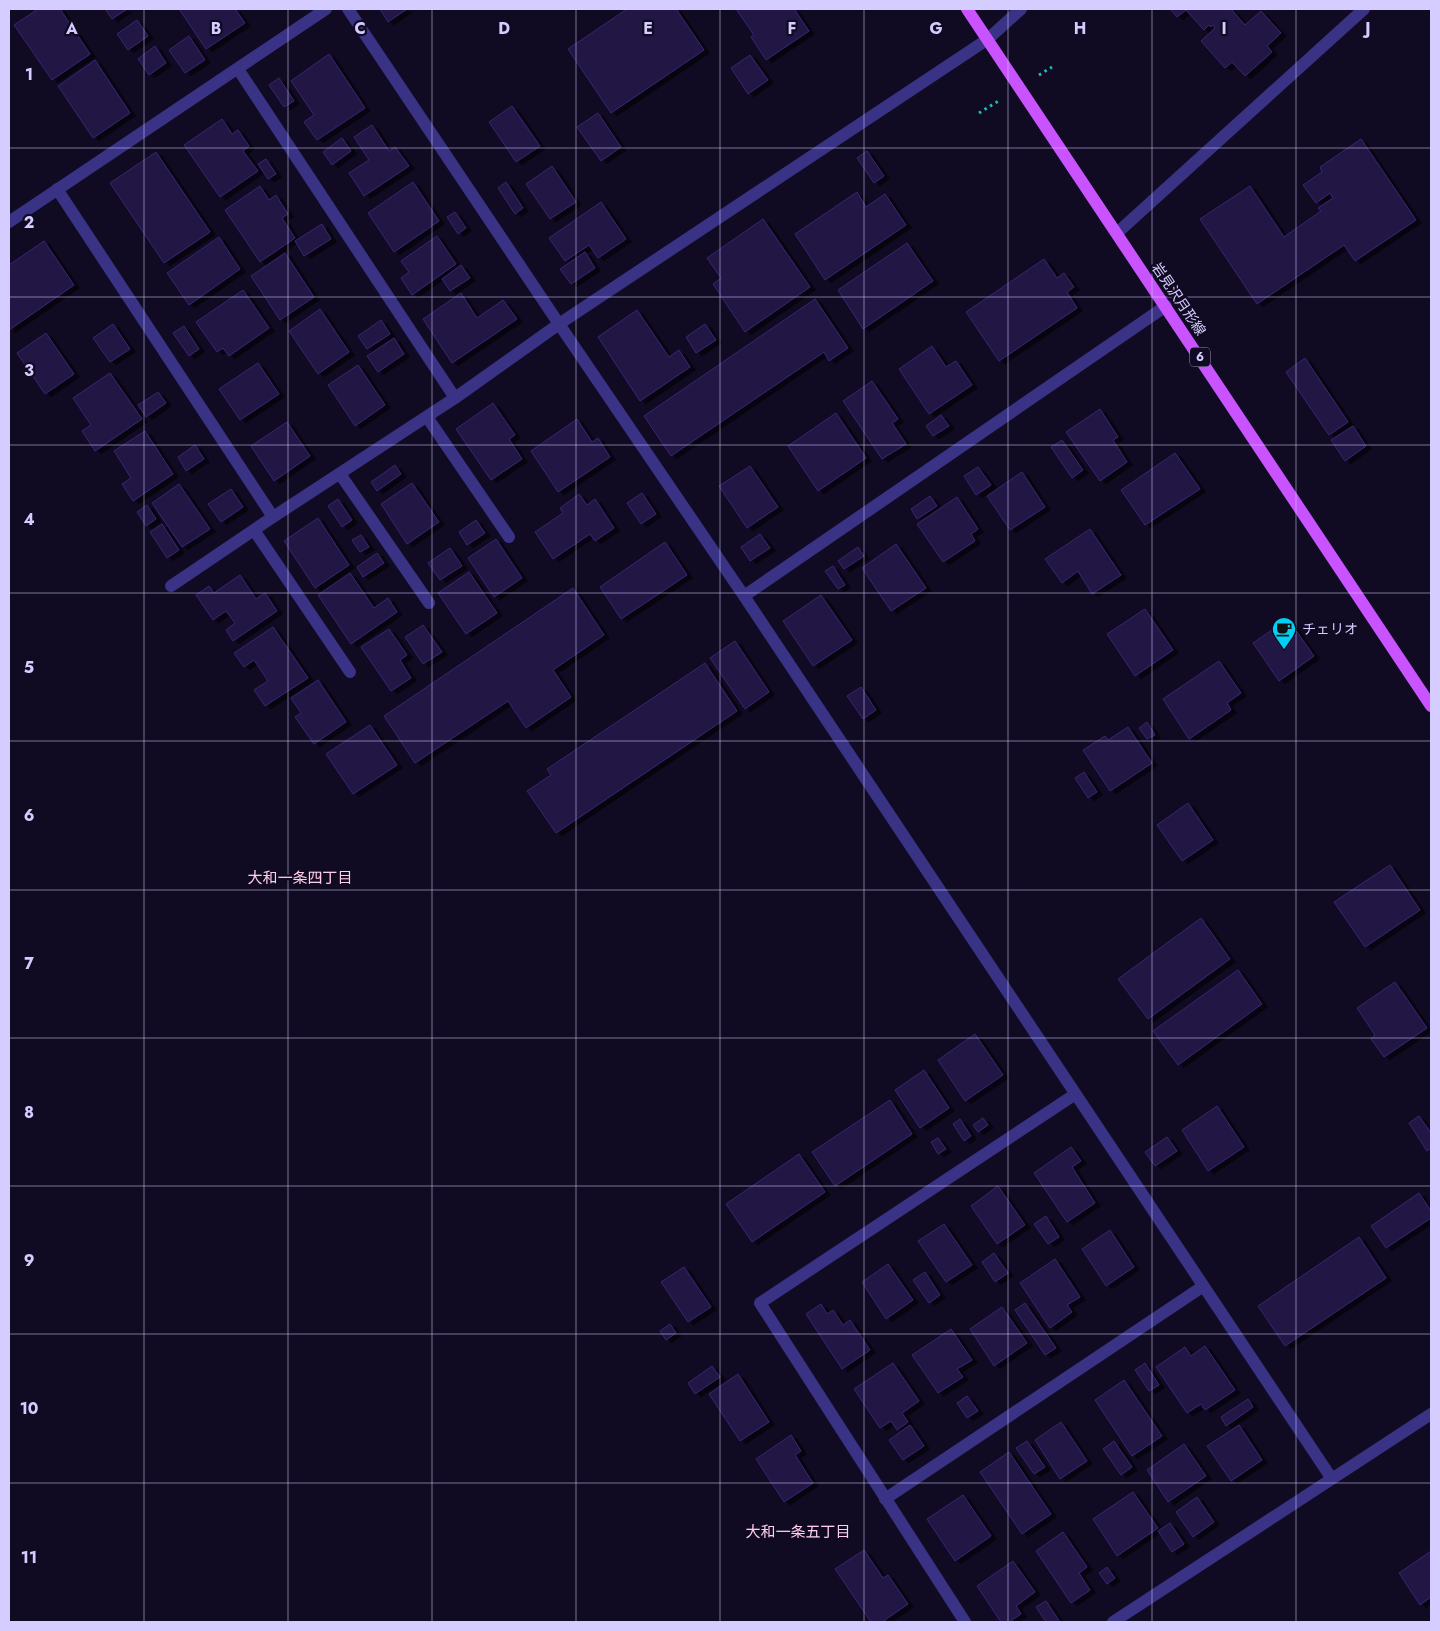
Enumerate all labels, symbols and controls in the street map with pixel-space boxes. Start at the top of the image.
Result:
text: A [65,17,78,40]
text: B [211,17,221,40]
text: C [354,17,366,40]
text: D [498,17,510,40]
text: E [643,17,653,40]
text: F [788,17,796,40]
text: G [929,17,943,40]
text: H [1074,17,1086,40]
text: I [1221,17,1227,40]
text: J [1362,17,1371,40]
text: 1 [25,63,33,86]
text: 2 [24,211,34,234]
street label: 岩見沢月形線 [1147,259,1211,339]
road number: 6 [1190,348,1210,367]
text: 3 [24,359,34,382]
text: 4 [23,508,35,531]
cafe icon: チェリオ [1271,616,1297,650]
place label: チェリオ [1302,619,1358,639]
text: 5 [24,656,34,679]
text: 6 [24,804,34,827]
district label: 大和一条四丁目 [247,867,353,889]
text: 7 [24,952,34,975]
text: 8 [24,1101,34,1124]
text: 9 [24,1249,34,1272]
text: 10 [20,1397,38,1420]
district label: 大和一条五丁目 [745,1521,851,1543]
text: 11 [21,1546,37,1569]

